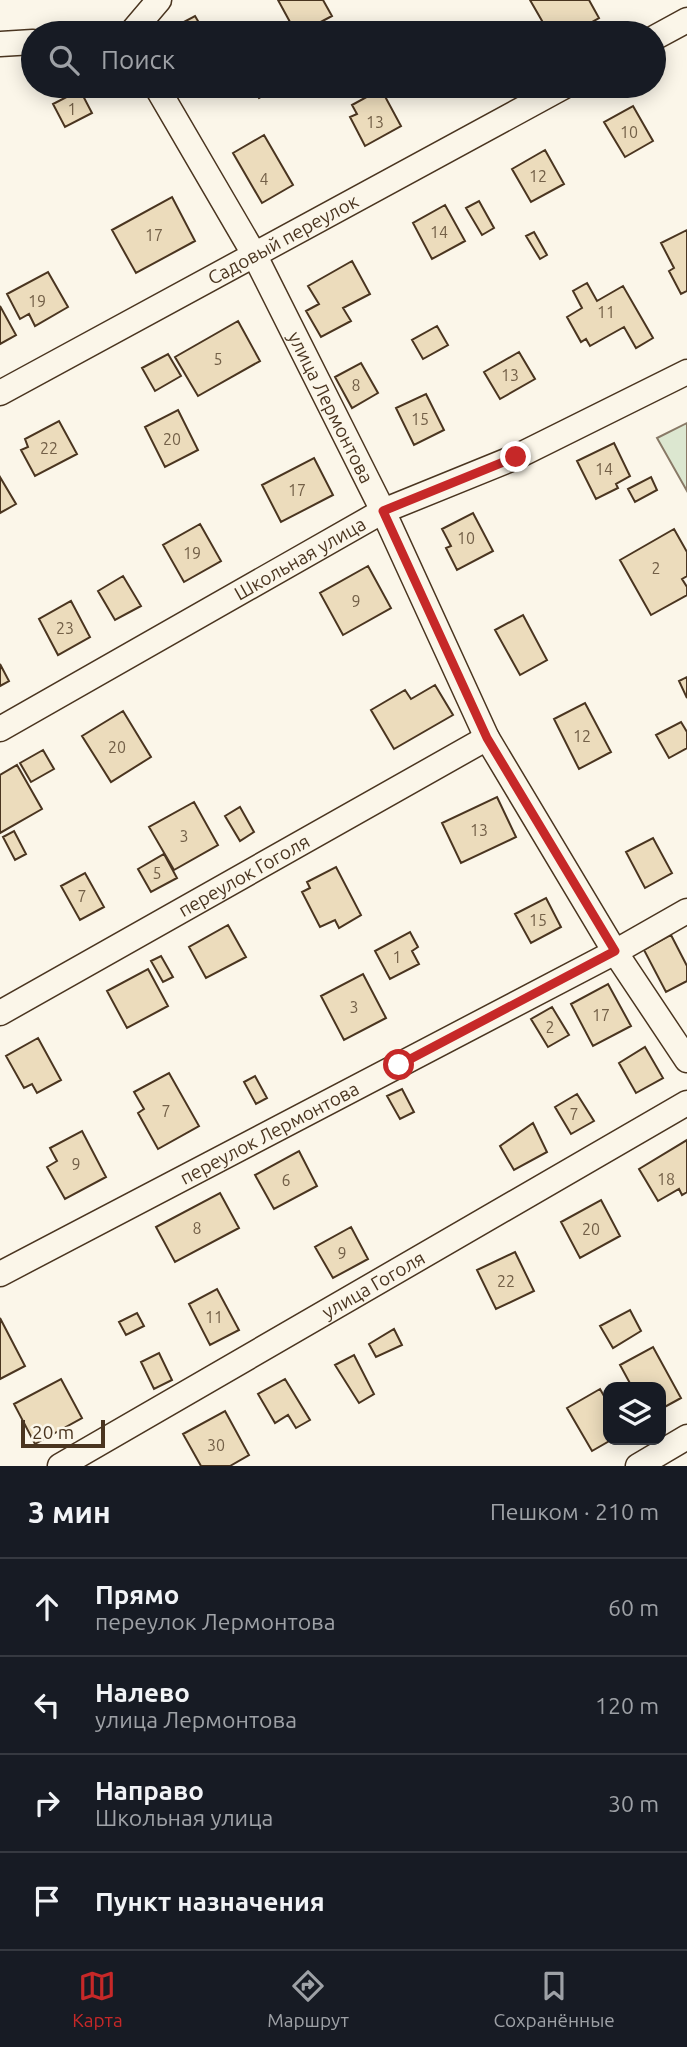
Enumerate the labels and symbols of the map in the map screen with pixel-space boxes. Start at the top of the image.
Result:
house number: 1 [67,100,77,118]
house number: 13 [366,113,384,131]
house number: 10 [620,123,638,141]
house number: 12 [529,167,547,185]
house number: 4 [259,170,269,188]
street label: Садовый переулок [204,189,362,289]
house number: 14 [430,223,448,241]
house number: 17 [145,226,163,244]
house number: 19 [28,292,46,310]
house number: 11 [597,303,615,321]
street label: улица Лермонтова [284,328,378,487]
house number: 5 [213,350,223,368]
house number: 13 [501,366,519,384]
house number: 8 [351,376,361,394]
house number: 15 [411,410,429,428]
house number: 20 [163,430,181,448]
house number: 22 [40,439,58,457]
route end [500,441,531,472]
house number: 14 [595,460,613,478]
house number: 17 [288,481,306,499]
street label: Школьная улица [230,512,369,604]
house number: 10 [457,529,475,547]
house number: 19 [183,544,201,562]
house number: 2 [651,559,661,577]
house number: 9 [351,592,361,610]
house number: 23 [56,619,74,637]
house number: 12 [573,727,591,745]
house number: 20 [108,738,126,756]
house number: 13 [470,821,488,839]
house number: 3 [179,827,189,845]
street label: переулок Гоголя [174,830,313,921]
house number: 5 [152,864,162,882]
house number: 7 [77,887,87,905]
house number: 15 [529,911,547,929]
house number: 1 [392,948,402,966]
house number: 3 [349,998,359,1016]
house number: 17 [592,1006,610,1024]
house number: 2 [545,1018,555,1036]
route start [383,1049,414,1080]
street label: переулок Лермонтова [176,1077,363,1189]
house number: 7 [161,1102,171,1120]
house number: 7 [569,1105,579,1123]
house number: 9 [71,1155,81,1173]
house number: 18 [657,1170,675,1188]
house number: 6 [281,1171,291,1189]
house number: 8 [192,1219,202,1237]
house number: 20 [582,1220,600,1238]
house number: 9 [337,1244,347,1262]
street label: улица Гоголя [318,1246,429,1323]
house number: 22 [497,1272,515,1290]
house number: 11 [205,1308,223,1326]
scale bar [21,1417,105,1449]
house number: 30 [207,1436,225,1454]

